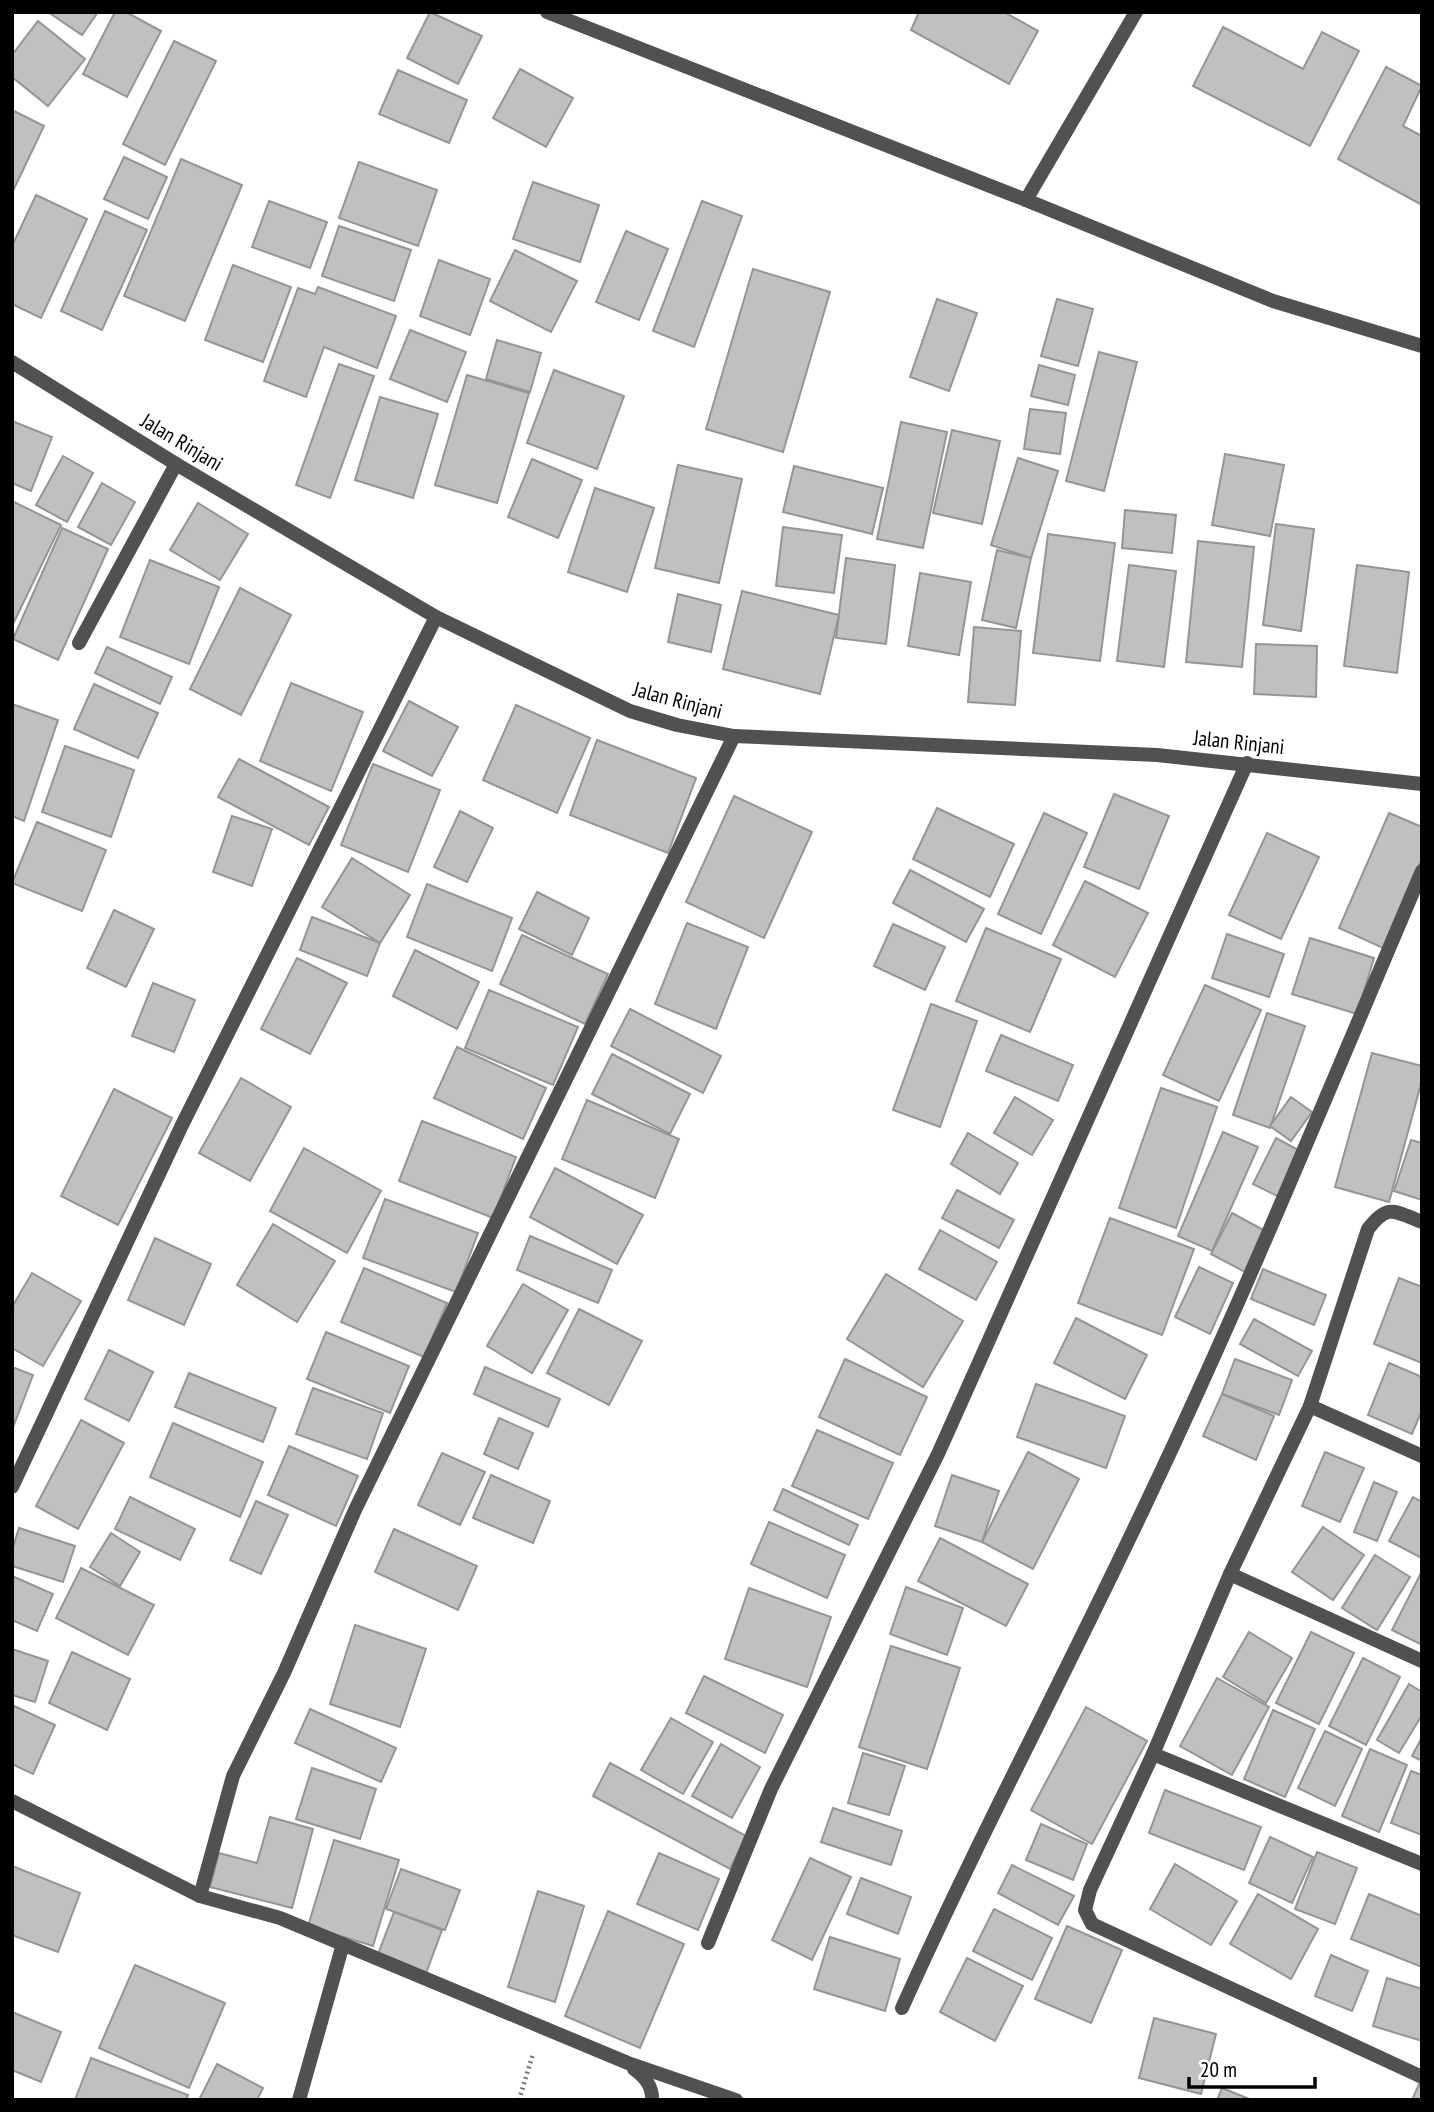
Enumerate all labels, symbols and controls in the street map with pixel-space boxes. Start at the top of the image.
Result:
street label: Jalan Rinjani [135,406,228,477]
street label: Jalan Rinjani [630,675,725,725]
street label: Jalan Rinjani [1191,724,1286,760]
scale bar [1189,2046,1315,2090]
text: 20 m [1200,2056,1237,2083]

